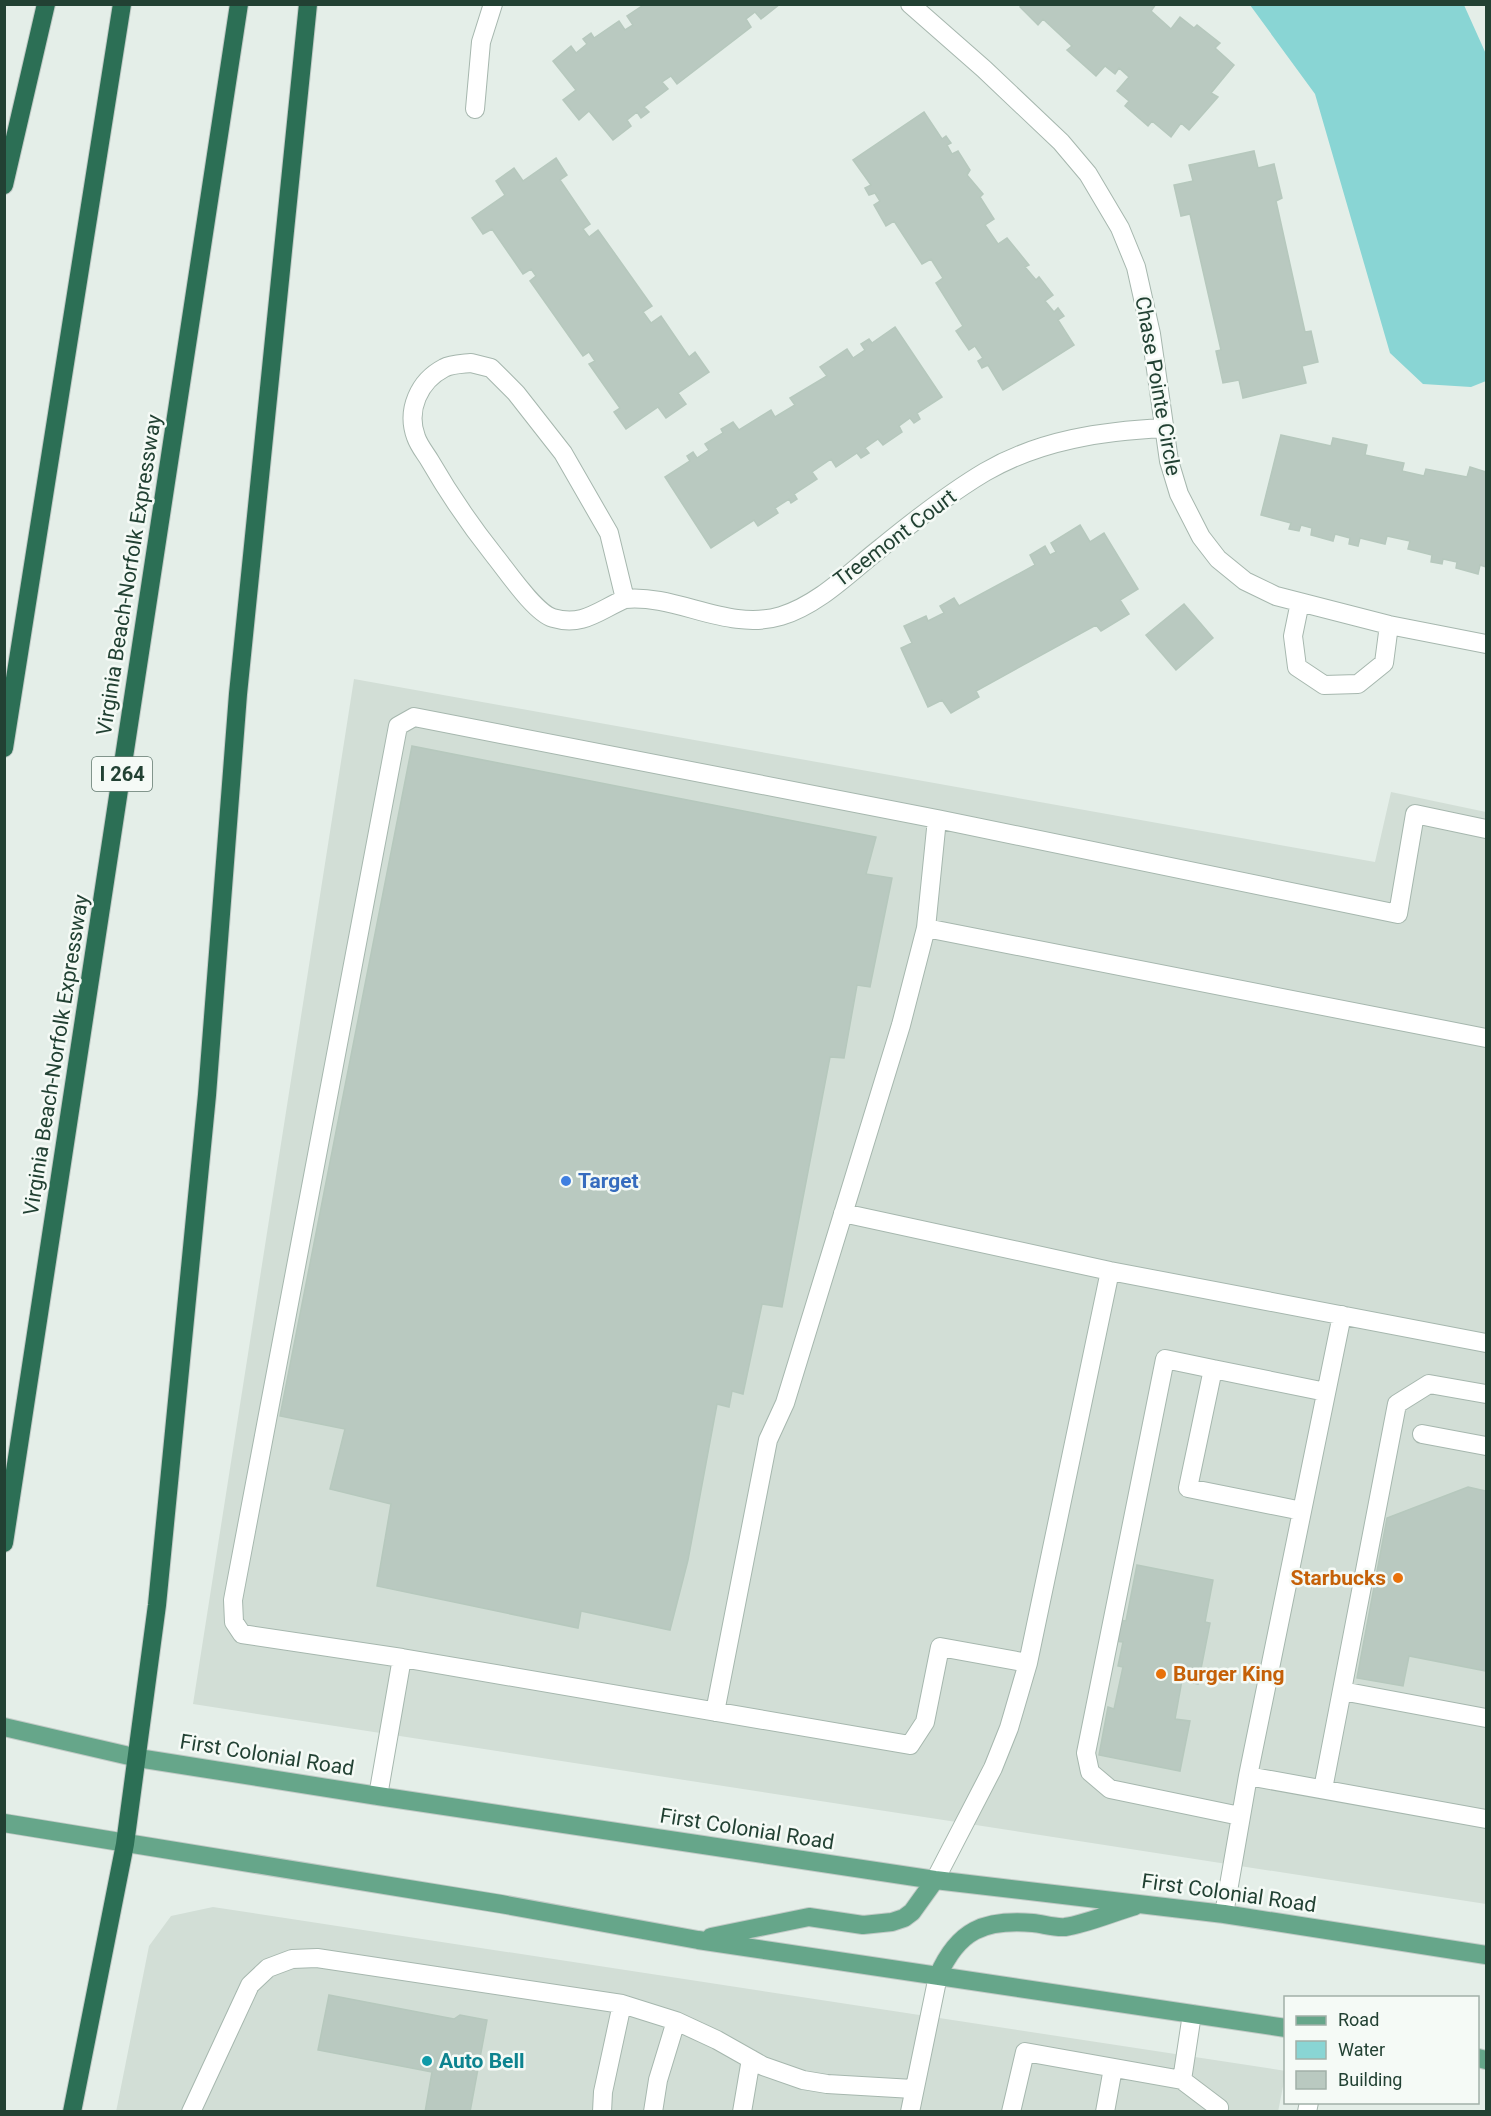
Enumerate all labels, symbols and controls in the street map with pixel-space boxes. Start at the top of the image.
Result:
street label: Chase Pointe Circle [1130,294,1186,478]
street label: Virginia Beach-Norfolk Expressway [92,413,166,737]
street label: Treemont Court [829,484,961,592]
road number: I 264 [92,757,152,791]
street label: Virginia Beach-Norfolk Expressway [19,893,93,1217]
place label: Target [578,1169,639,1193]
marker: Target [559,1174,573,1188]
place label: Starbucks [1291,1566,1386,1590]
marker: Starbucks [1391,1571,1405,1585]
place label: Burger King [1173,1662,1285,1686]
marker: Burger King [1154,1667,1168,1681]
street label: First Colonial Road [178,1729,356,1781]
street label: First Colonial Road [658,1803,836,1855]
street label: First Colonial Road [1140,1869,1318,1917]
legend [1284,1996,1479,2104]
text: Road [1338,2009,1379,2030]
text: Water [1338,2039,1385,2060]
place label: Auto Bell [439,2049,525,2073]
marker: Auto Bell [420,2054,434,2068]
text: Building [1338,2069,1402,2090]

